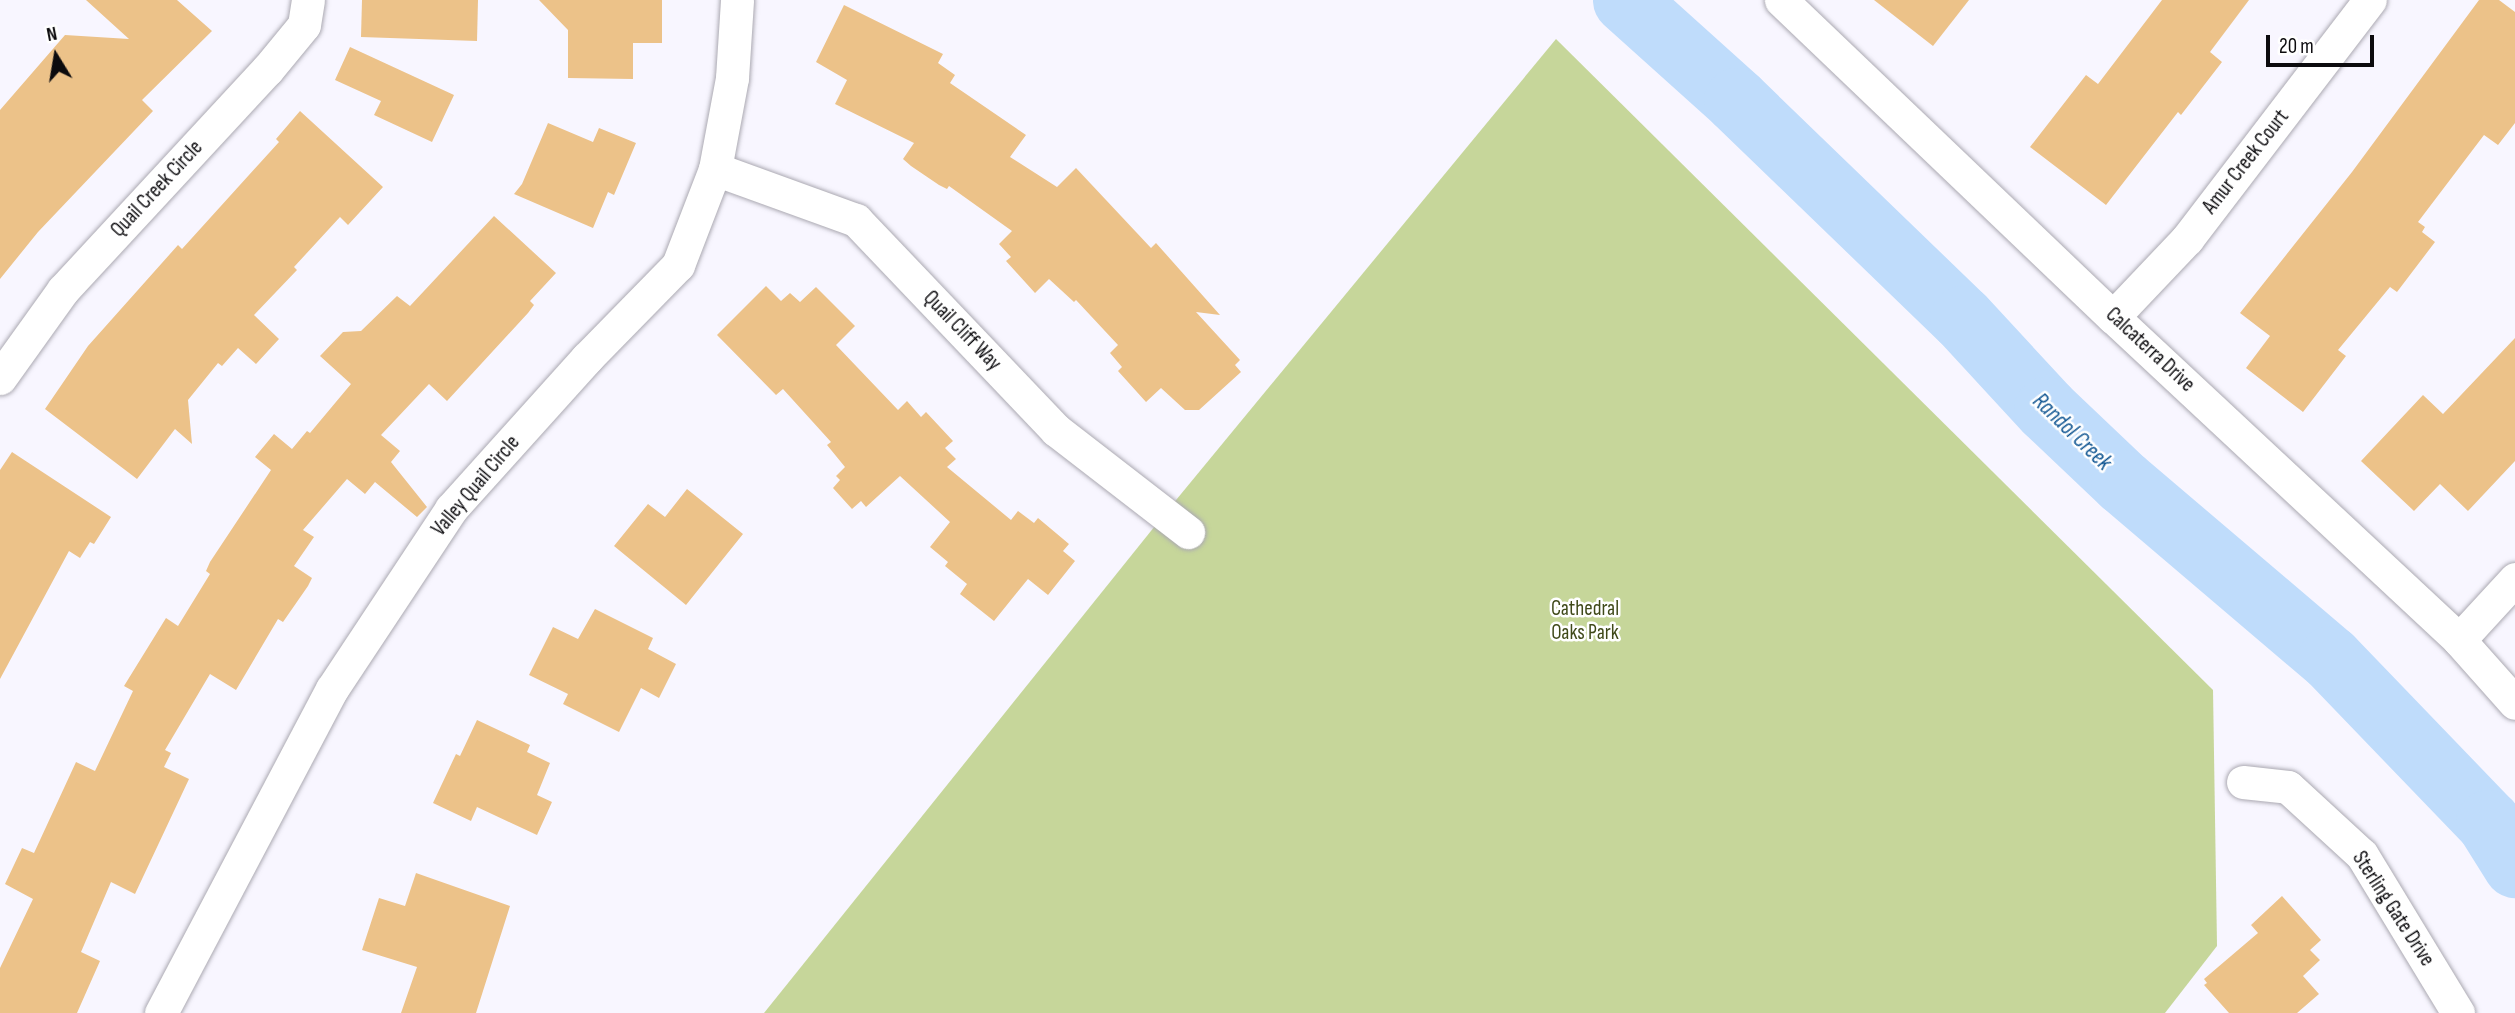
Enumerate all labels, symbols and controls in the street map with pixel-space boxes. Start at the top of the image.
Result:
north arrow [21,21,91,91]
scale bar [2270,21,2378,65]
text: N [45,23,59,47]
text: 20 m [2279,34,2314,59]
street label: Amur Creek Court [2198,105,2294,219]
street label: Quail Creek Circle [106,135,208,243]
street label: Quail Cliff Way [918,286,1006,376]
street label: Calcaterra Drive [2100,302,2200,398]
water label: Randol Creek [2027,388,2117,476]
street label: Valley Quail Circle [427,431,525,541]
park label: Cathedral Oaks Park [1551,596,1619,646]
street label: Sterling Gate Drive [2347,847,2439,971]

